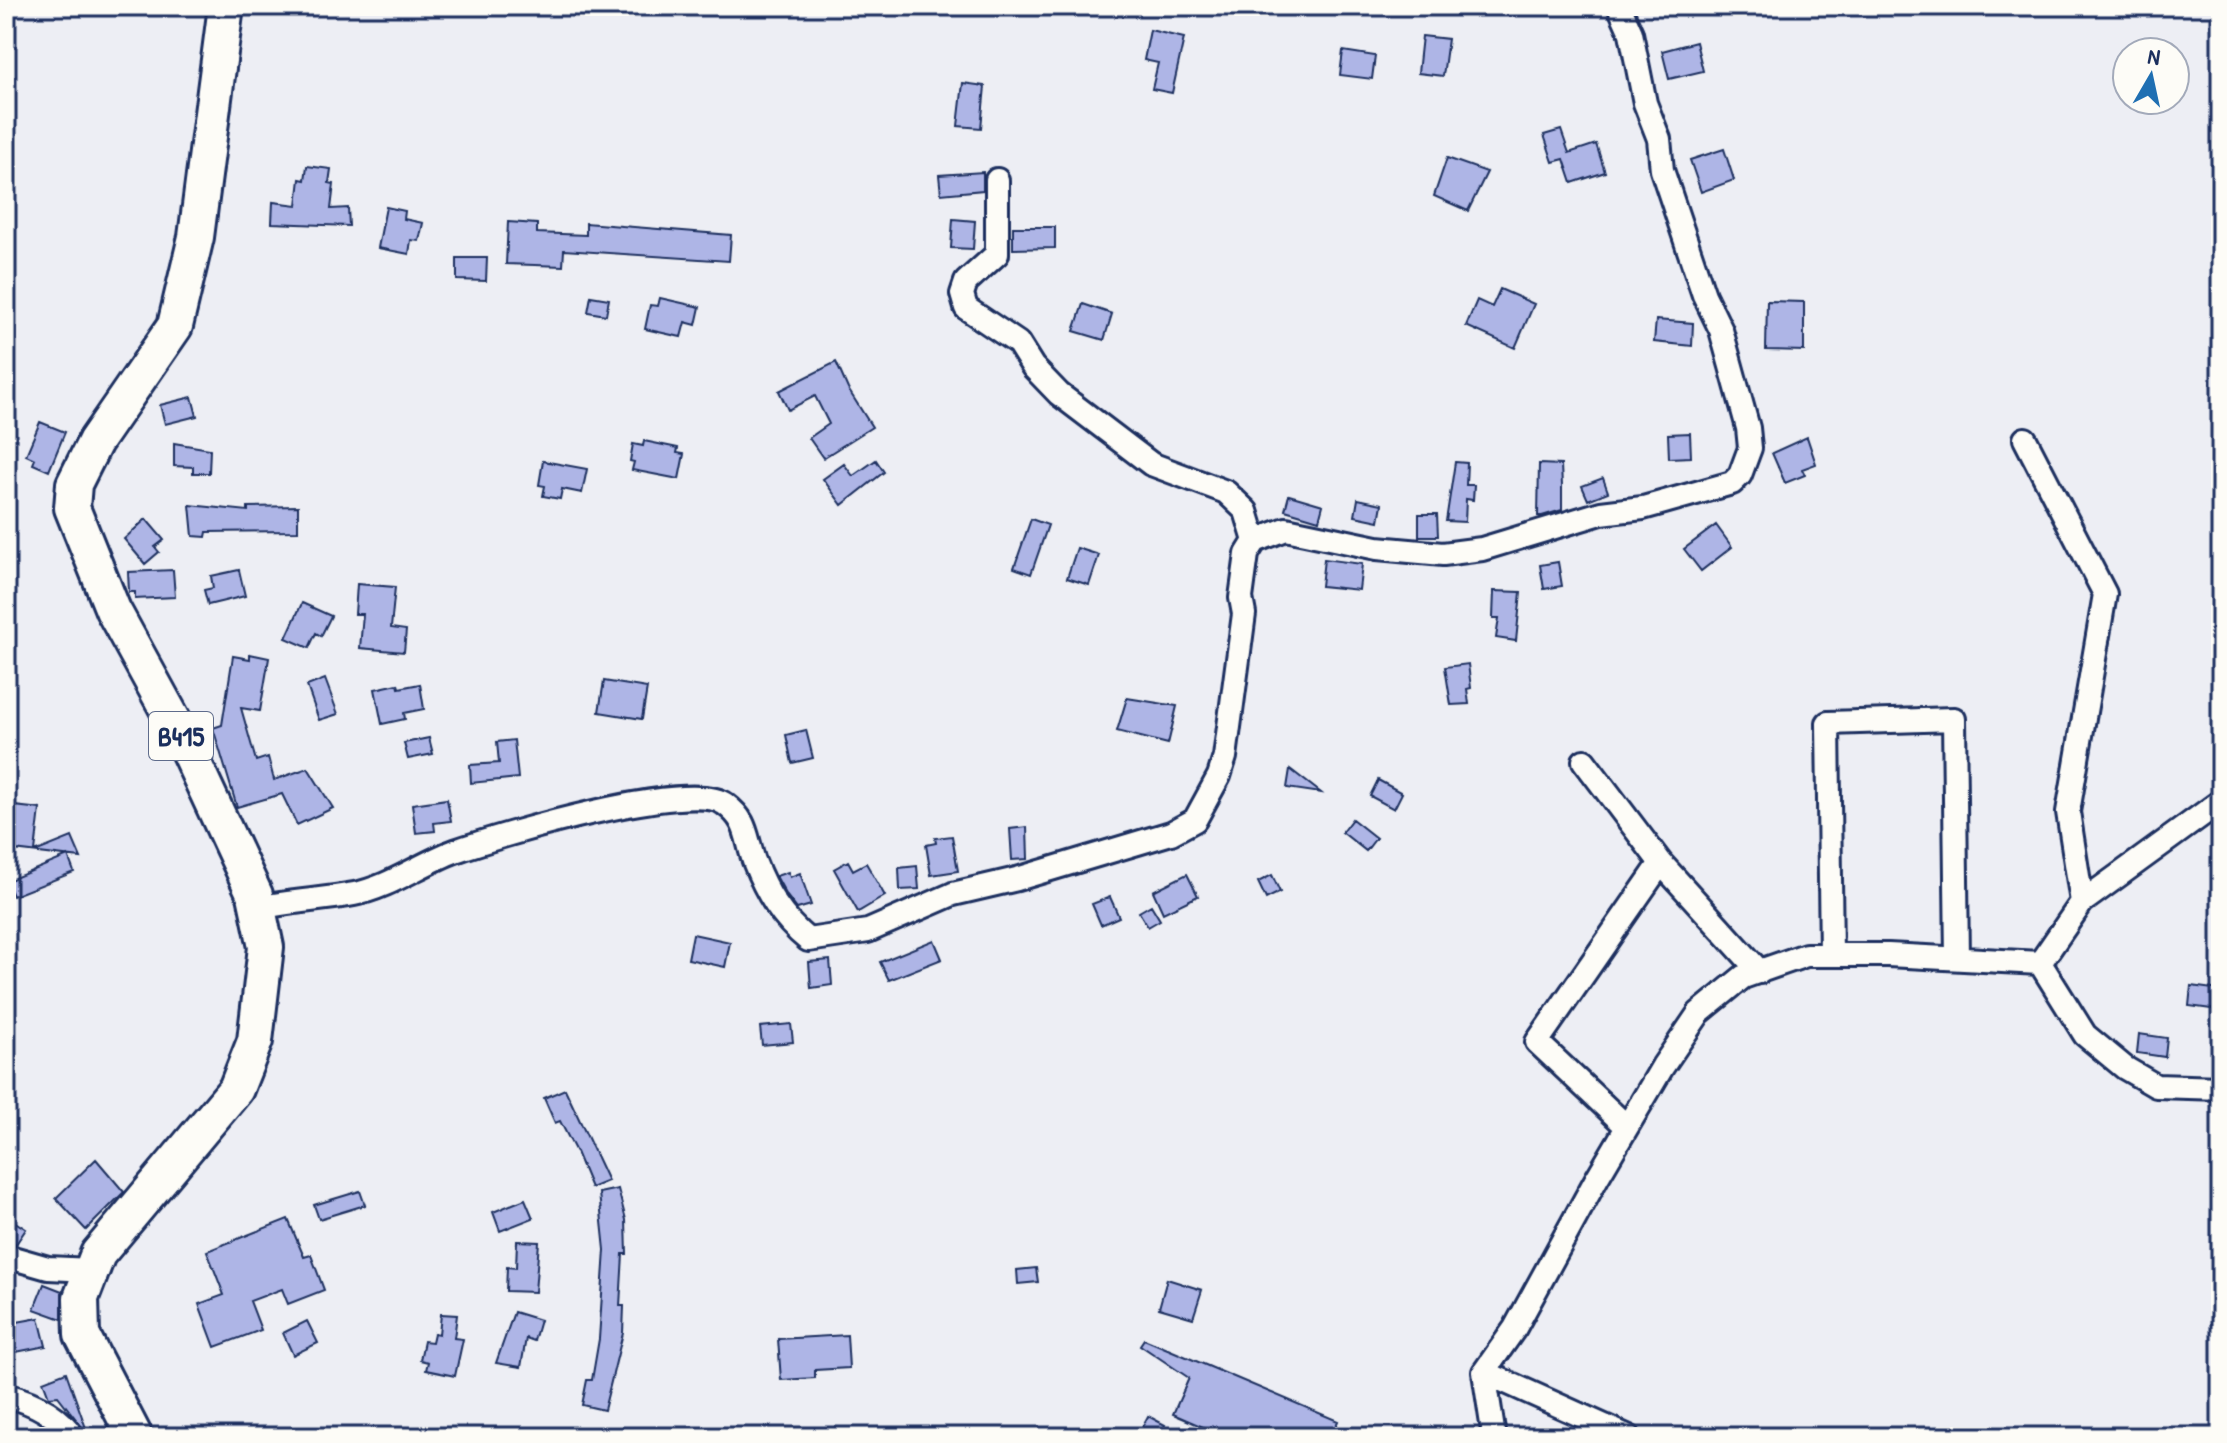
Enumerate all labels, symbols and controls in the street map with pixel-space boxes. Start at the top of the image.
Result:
north arrow [2111,36,2191,116]
text: N [2146,41,2163,72]
road number: B415 [149,712,213,760]

